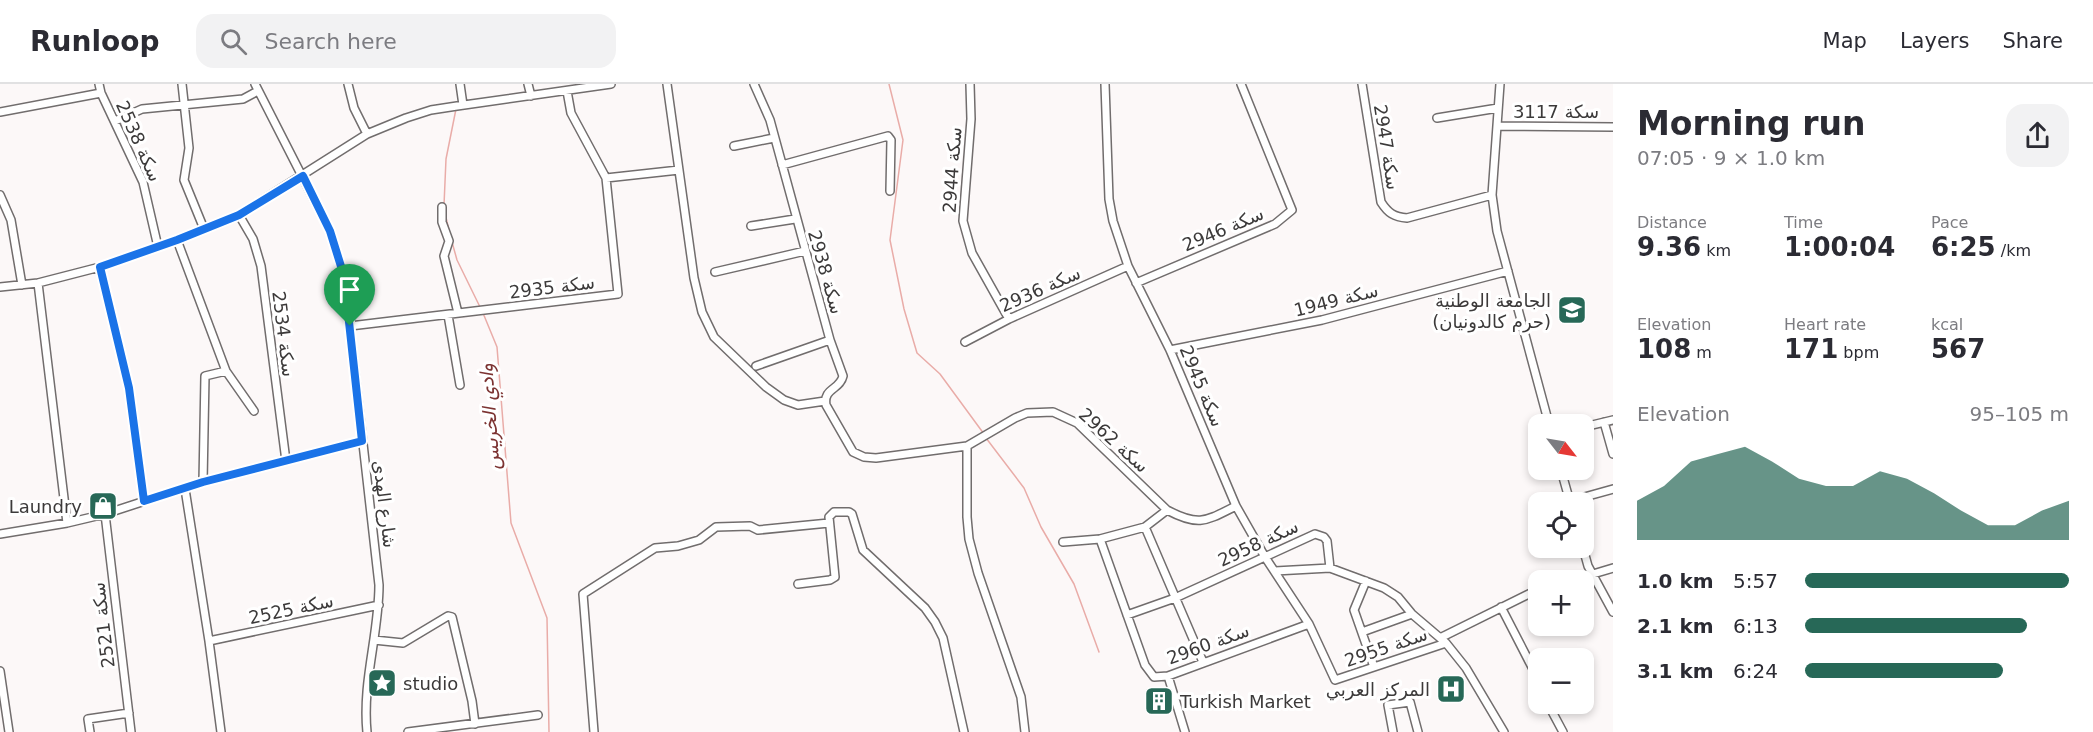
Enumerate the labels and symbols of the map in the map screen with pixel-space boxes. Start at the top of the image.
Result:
street label: سكة 2538 [112,97,166,185]
street label: سكة 3117 [1513,101,1599,122]
street label: سكة 2947 [1370,103,1404,191]
street label: سكة 2944 [939,126,965,214]
street label: سكة 2946 [1179,202,1267,256]
street label: سكة 2938 [804,228,848,316]
street label: سكة 2936 [996,262,1084,316]
pin [324,264,375,326]
street label: سكة 2935 [508,271,596,303]
street label: سكة 1949 [1292,279,1380,321]
street label: سكة 2534 [268,290,300,378]
place label: الجامعة الوطنية (حرم كالدونيان) [1432,290,1551,333]
school or university icon: الجامعة الوطنية (حرم كالدونيان) [1556,294,1588,326]
street label: سكة 2945 [1175,342,1229,430]
water label: وادي الخريس [473,363,509,471]
street label: سكة 2962 [1075,403,1153,477]
north arrow [1528,414,1594,480]
street label: شارع الهدى [368,459,401,549]
shop icon: Laundry [87,490,119,522]
place label: Laundry [9,496,82,517]
street label: سكة 2958 [1214,515,1302,571]
street label: سكة 2521 [87,581,119,669]
street label: سكة 2525 [247,590,335,628]
street label: سكة 2960 [1164,619,1252,669]
street label: سكة 2955 [1342,623,1430,671]
place icon: studio [366,667,398,699]
place label: studio [403,673,458,694]
hospital icon: المركز العربي [1435,673,1467,705]
place label: المركز العربي [1326,679,1430,701]
building icon: Turkish Market [1143,685,1175,717]
place label: Turkish Market [1179,691,1311,712]

